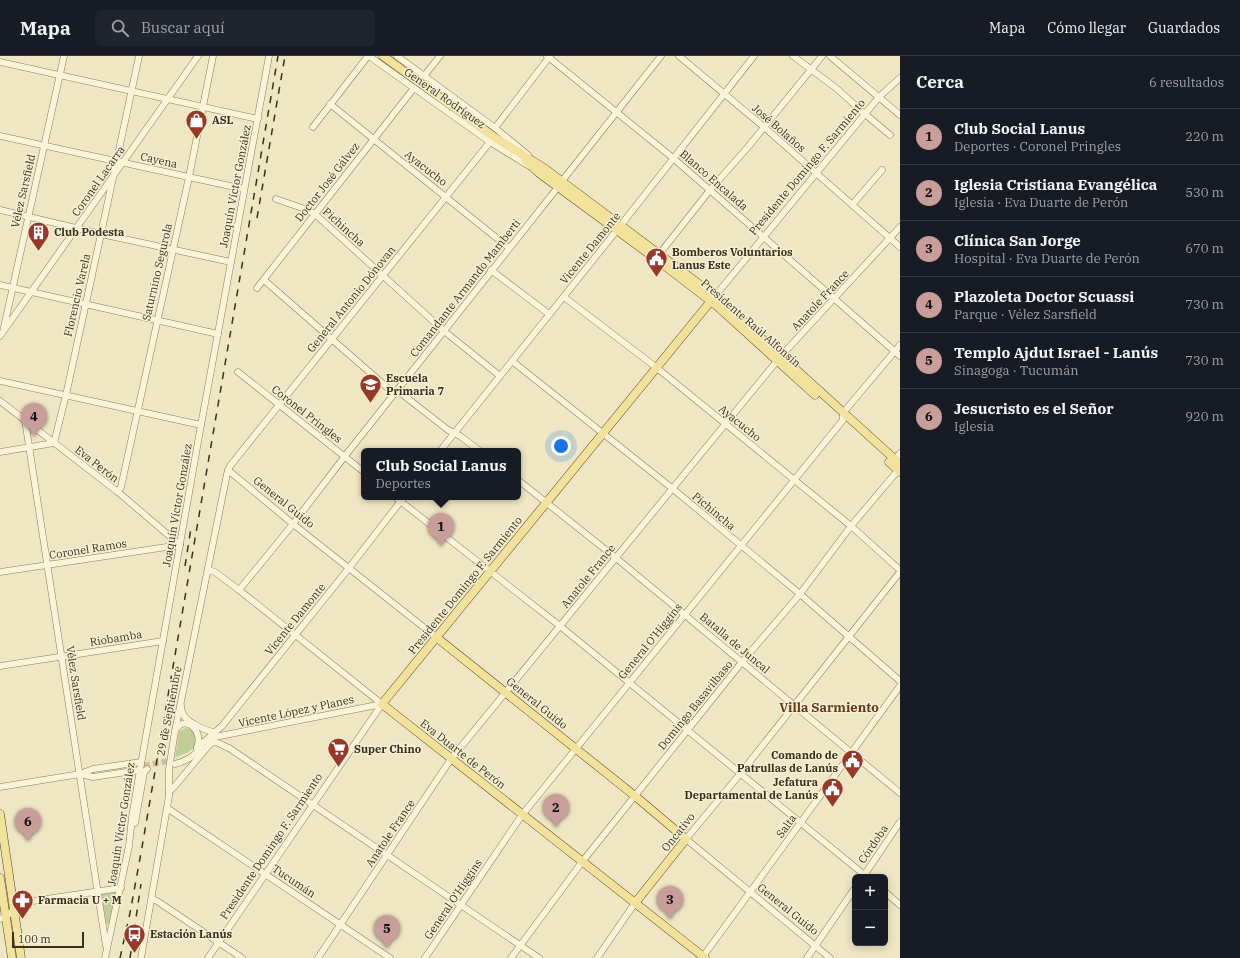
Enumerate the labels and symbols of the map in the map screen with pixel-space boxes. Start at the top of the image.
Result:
street label: General Rodríguez [402,65,489,132]
street label: Presidente Domingo F. Sarmiento [746,96,868,238]
street label: José Bolaños [749,101,809,155]
shop icon: ASL [184,107,210,140]
place label: ASL [212,113,234,127]
street label: Joaquín Víctor González [216,123,254,249]
street label: Doctor José Gálvez [292,139,363,224]
street label: Coronel Lacarra [68,143,128,219]
street label: Ayacucho [402,147,450,189]
street label: Blanco Encalada [677,147,751,213]
street label: Cayena [139,149,179,171]
street label: Vélez Sarsfield [8,152,38,229]
street label: Pichincha [320,204,368,250]
street label: Vicente Damonte [557,209,623,287]
street label: Comandante Armando Mamberti [407,216,524,360]
building icon: Club Podesta [26,219,52,252]
street label: Saturnino Segurola [139,222,175,322]
place label: Club Podesta [54,225,124,239]
street label: General Antonio Dónovan [304,243,398,355]
public building icon: Bomberos Voluntarios Lanus Este [644,245,670,278]
place label: Bomberos Voluntarios Lanus Este [672,245,793,272]
street label: Florencio Varela [61,252,93,338]
street label: Anatole France [788,267,852,333]
street label: Presidente Raúl Alfonsín [698,276,804,370]
school or university icon: Escuela Primaria 7 [357,371,383,404]
place label: Escuela Primaria 7 [386,371,444,398]
street label: Coronel Pringles [269,382,345,446]
street label: Ayacucho [716,402,764,444]
pin: 4 [21,403,47,436]
your location [551,436,571,456]
street label: Eva Perón [72,442,122,486]
street label: Joaquín Víctor González [159,442,195,568]
street label: General Guido [251,473,317,531]
street label: Pichincha [690,489,738,533]
street label: Presidente Domingo F. Sarmiento [405,513,525,657]
pin: 1 [428,513,454,546]
street label: Coronel Ramos [48,536,128,562]
street label: Anatole France [558,541,618,611]
street label: Vicente Damonte [262,580,328,658]
street label: General O'Higgins [615,600,685,682]
street label: Batalla de Juncal [697,610,773,676]
street label: Riobamba [89,627,143,649]
street label: Vélez Sarsfield [63,645,89,722]
street label: Domingo Basavilbaso [655,657,735,753]
street label: 29 de Septiembre [153,665,185,757]
street label: General Guido [504,674,570,732]
street label: Vicente López y Planes [237,692,355,730]
district label: Villa Sarmiento [779,699,879,716]
street label: Eva Duarte de Perón [417,716,509,792]
supermarket icon: Super Chino [326,736,352,769]
place label: Super Chino [354,742,421,756]
place label: Comando de Patrullas de Lanús [737,748,838,775]
public building icon: Comando de Patrullas de Lanús [840,748,866,781]
street label: Joaquín Víctor González [104,761,138,887]
street label: Presidente Domingo F. Sarmiento [217,770,325,922]
place label: Jefatura Departamental de Lanús [685,775,818,802]
public building icon: Jefatura Departamental de Lanús [820,775,846,808]
pin: 2 [543,794,569,827]
street label: Anatole France [362,797,418,869]
pin: 6 [15,808,41,841]
street label: Oncativo [658,810,698,854]
street label: Salta [773,812,799,840]
street label: Córdoba [855,822,891,866]
street label: General O'Higgins [421,856,485,942]
street label: Tucumán [269,861,319,901]
street label: General Guido [755,880,821,938]
pin: 3 [657,886,683,919]
pharmacy icon: Farmacia U + M [10,887,36,920]
place label: Farmacia U + M [38,893,122,907]
pin: 5 [374,915,400,948]
bus stop icon: Estación Lanús [122,921,148,954]
place label: Estación Lanús [150,927,233,941]
scale bar [12,930,84,949]

